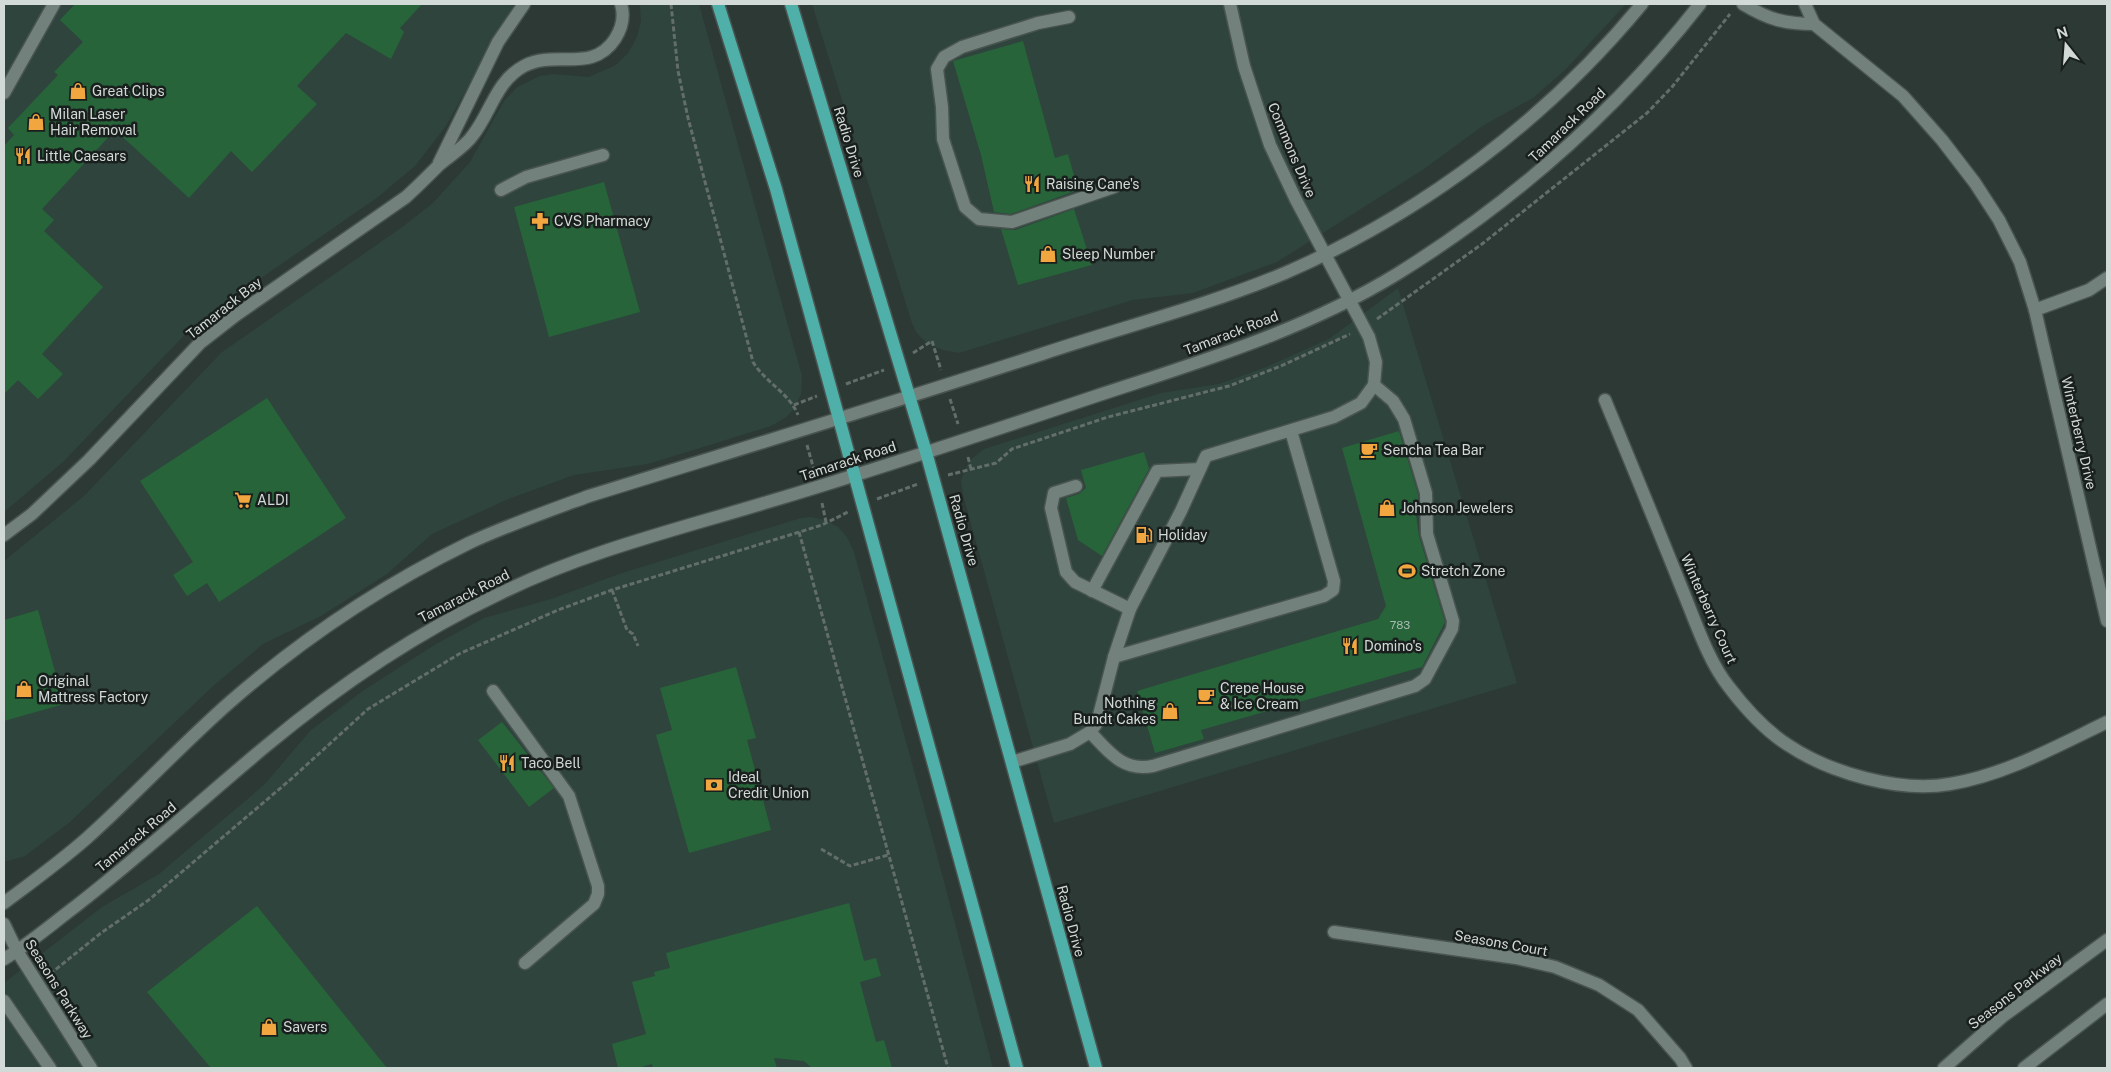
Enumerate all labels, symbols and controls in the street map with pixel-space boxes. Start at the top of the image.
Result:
north arrow [2041,20,2091,70]
text: N [2055,23,2070,42]
shop icon: Great Clips [68,81,88,101]
place label: Great Clips [92,83,165,99]
street label: Tamarack Road [1525,85,1609,165]
street label: Commons Drive [1265,100,1319,200]
street label: Radio Drive [831,104,867,180]
place label: Milan Laser Hair Removal [50,106,137,138]
shop icon: Milan Laser Hair Removal [26,112,46,132]
restaurant icon: Little Caesars [13,146,33,166]
place label: Little Caesars [37,148,126,164]
restaurant icon: Raising Cane's [1022,174,1042,194]
place label: Raising Cane's [1046,176,1139,192]
pharmacy icon: CVS Pharmacy [530,211,550,231]
place label: CVS Pharmacy [554,213,651,229]
shop icon: Sleep Number [1038,244,1058,264]
place label: Sleep Number [1062,246,1155,262]
street label: Tamarack Bay [183,273,265,342]
street label: Tamarack Road [1181,308,1281,358]
street label: Winterberry Drive [2058,375,2100,491]
street label: Tamarack Road [798,438,898,484]
cafe icon: Sencha Tea Bar [1359,440,1379,460]
place label: Sencha Tea Bar [1383,442,1484,458]
supermarket icon: ALDI [233,490,253,510]
place label: ALDI [257,492,289,508]
street label: Radio Drive [946,492,982,568]
shop icon: Johnson Jewelers [1377,498,1397,518]
place label: Johnson Jewelers [1401,500,1513,516]
fuel station icon: Holiday [1134,525,1154,545]
place label: Holiday [1158,527,1208,543]
street label: Winterberry Court [1678,552,1740,666]
sports icon: Stretch Zone [1397,561,1417,581]
place label: Stretch Zone [1421,563,1505,579]
street label: Tamarack Road [416,566,512,626]
house number: 783 [1390,619,1410,631]
restaurant icon: Domino's [1340,636,1360,656]
place label: Domino's [1364,638,1422,654]
place label: Original Mattress Factory [38,673,149,705]
shop icon: Original Mattress Factory [14,679,34,699]
place label: Crepe House & Ice Cream [1220,680,1304,712]
cafe icon: Crepe House & Ice Cream [1196,686,1216,706]
place label: Nothing Bundt Cakes [1073,695,1156,727]
shop icon: Nothing Bundt Cakes [1160,701,1180,721]
restaurant icon: Taco Bell [497,753,517,773]
place label: Taco Bell [521,755,581,771]
place label: Ideal Credit Union [728,769,809,801]
bank icon: Ideal Credit Union [704,775,724,795]
street label: Tamarack Road [93,799,179,875]
street label: Radio Drive [1054,883,1088,959]
street label: Seasons Court [1453,927,1549,959]
street label: Seasons Parkway [22,936,96,1042]
street label: Seasons Parkway [1965,949,2065,1032]
shop icon: Savers [259,1017,279,1037]
place label: Savers [283,1019,327,1035]

